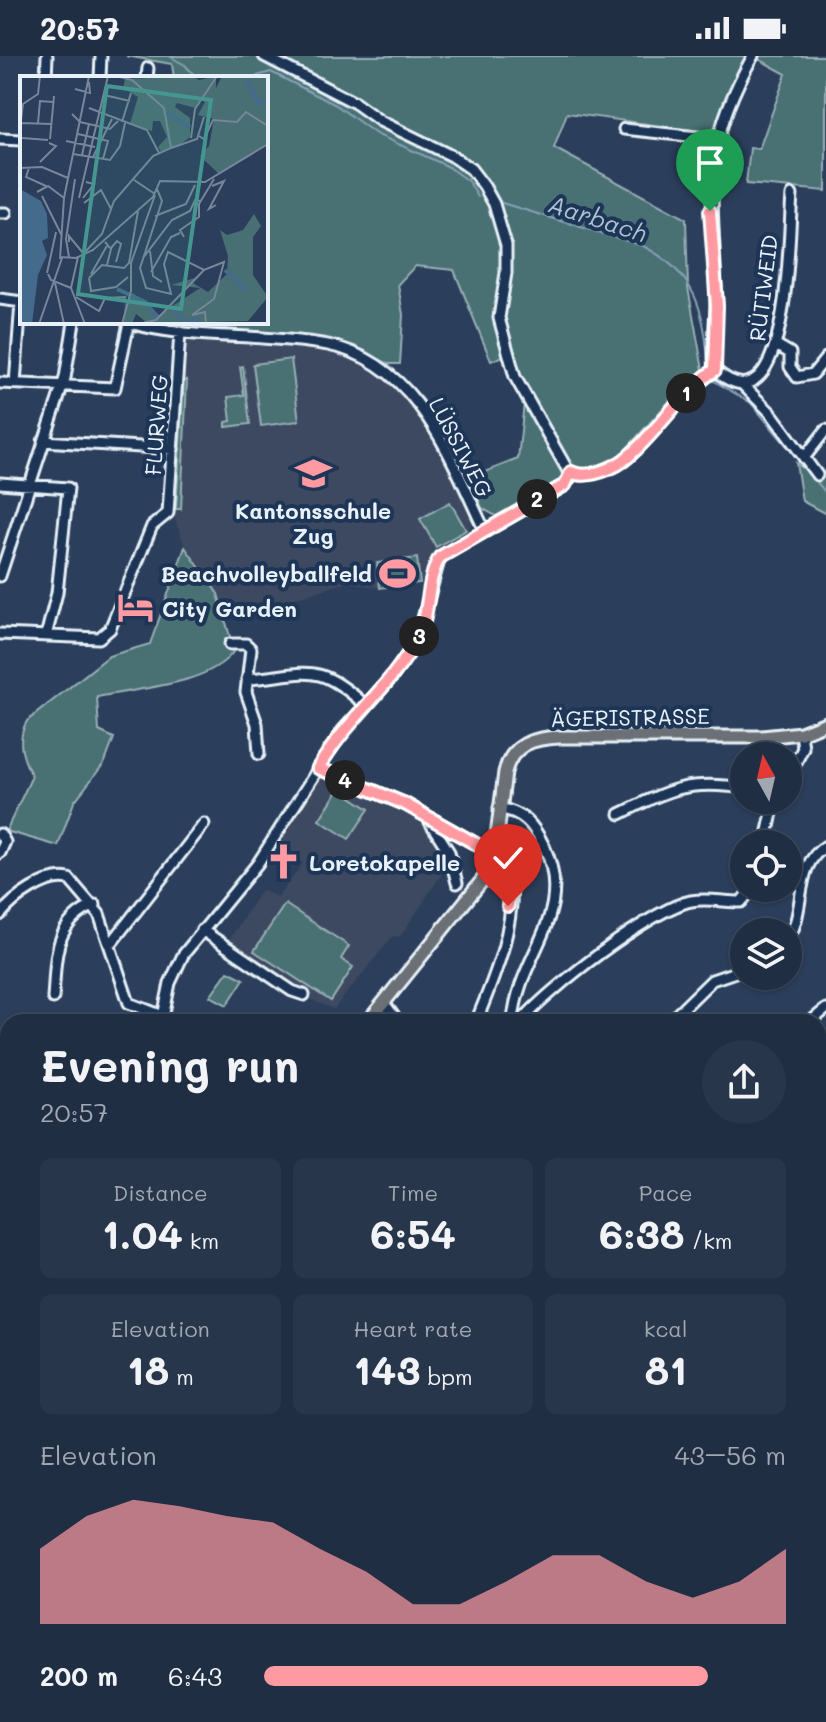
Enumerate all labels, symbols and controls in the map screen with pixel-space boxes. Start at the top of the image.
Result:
text: 20:57 [40,8,120,48]
inset map [20,76,268,324]
pin [676,129,744,211]
icon: arrive [688,141,732,185]
water label: Aarbach [545,188,651,248]
street label: RÜTIWEID [742,233,784,343]
pin: 1 [666,373,706,413]
street label: FLURWEG [138,374,174,476]
text: 1 [681,378,691,407]
street label: LÜSSIWEG [423,392,499,502]
school or university icon: Kantonsschule Zug [294,455,332,493]
pin: 2 [517,479,557,519]
text: 2 [531,484,543,513]
place label: Kantonsschule Zug [235,496,391,550]
sports icon: Beachvolleyballfeld [379,554,417,592]
place label: Beachvolleyballfeld [161,559,372,588]
hotel icon: City Garden [117,589,155,627]
place label: City Garden [162,594,297,623]
pin: 3 [399,616,439,656]
text: 3 [412,621,426,650]
street label: ÄGERISTRASSE [550,701,710,733]
north arrow [730,742,802,814]
map controls [730,742,802,990]
pin: 4 [325,760,365,800]
text: 4 [338,765,352,794]
pin [474,824,542,906]
button: locate [730,830,802,902]
icon: check [486,836,530,880]
church icon: Loretokapelle [264,843,302,881]
place label: Loretokapelle [309,848,460,877]
button: layers [730,918,802,990]
text: Evening run [40,1036,299,1093]
button: share [702,1040,786,1124]
text: 20:57 [40,1095,108,1129]
text: Distance [113,1178,208,1207]
text: Time [388,1178,438,1207]
text: Pace [639,1178,693,1207]
text: 1.04 [102,1207,183,1259]
text: 6:54 [370,1207,456,1259]
text: 6:38 [599,1207,685,1259]
text: km [183,1226,219,1255]
text: /km [685,1226,732,1255]
text: Elevation [111,1314,210,1343]
text: Heart rate [354,1314,472,1343]
text: kcal [644,1314,688,1343]
text: 18 [127,1343,169,1395]
text: 143 [353,1343,420,1395]
text: 81 [644,1343,687,1395]
text: m [169,1362,194,1391]
text: bpm [420,1362,473,1391]
text: Elevation [40,1438,157,1472]
text: 43–56 m [674,1438,786,1472]
text: 200 m [40,1659,118,1693]
text: 6:43 [168,1659,222,1693]

